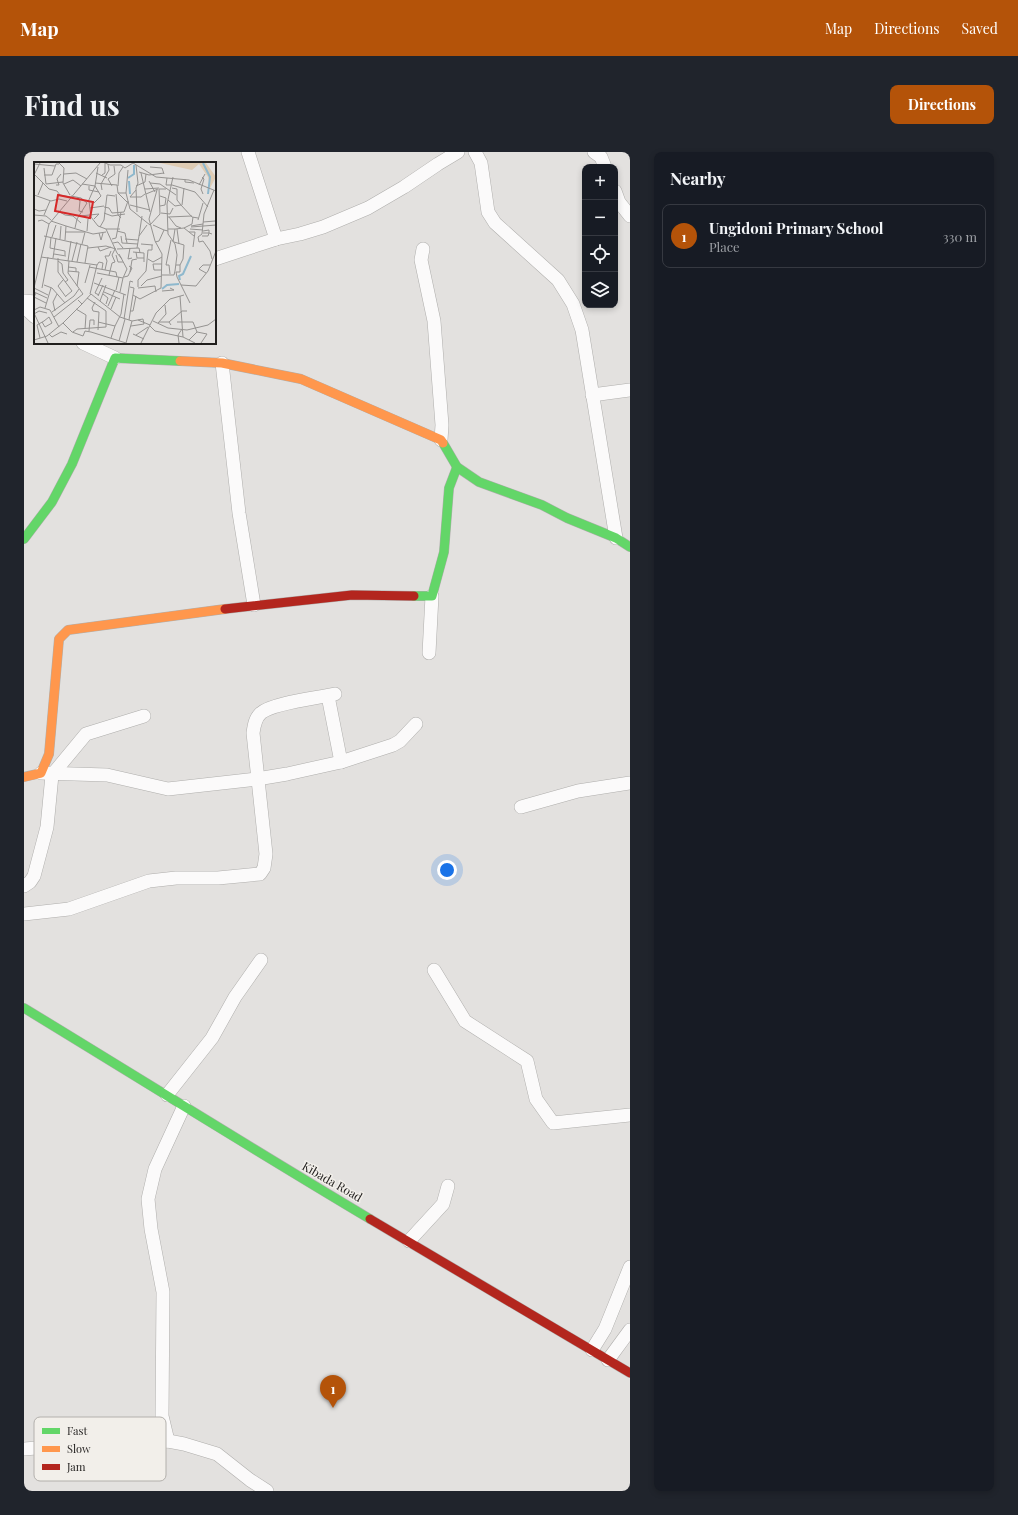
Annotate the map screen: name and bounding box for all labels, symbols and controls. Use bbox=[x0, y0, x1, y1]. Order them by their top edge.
text: Map bbox=[20, 15, 59, 41]
text: Map bbox=[825, 19, 852, 38]
text: Directions bbox=[874, 19, 940, 38]
text: Saved bbox=[962, 19, 998, 38]
button: Directions bbox=[890, 85, 994, 124]
text: Find us bbox=[24, 86, 120, 123]
inset map bbox=[34, 162, 216, 344]
map controls bbox=[582, 164, 618, 308]
button: + bbox=[582, 164, 618, 200]
text: Nearby bbox=[670, 167, 725, 189]
button: − bbox=[582, 200, 618, 236]
text: Ungidoni Primary School bbox=[709, 218, 883, 238]
text: 1 bbox=[682, 228, 686, 245]
text: 330 m bbox=[943, 228, 977, 245]
button: locate bbox=[582, 236, 618, 272]
text: Place bbox=[709, 238, 740, 255]
button: layers bbox=[582, 272, 618, 308]
your location bbox=[437, 860, 457, 880]
street label: Kibada Road bbox=[299, 1157, 366, 1205]
pin: 1 bbox=[320, 1375, 346, 1408]
legend bbox=[34, 1417, 166, 1481]
text: Fast bbox=[67, 1423, 87, 1438]
text: Slow bbox=[67, 1441, 91, 1456]
text: Jam bbox=[66, 1459, 86, 1474]

